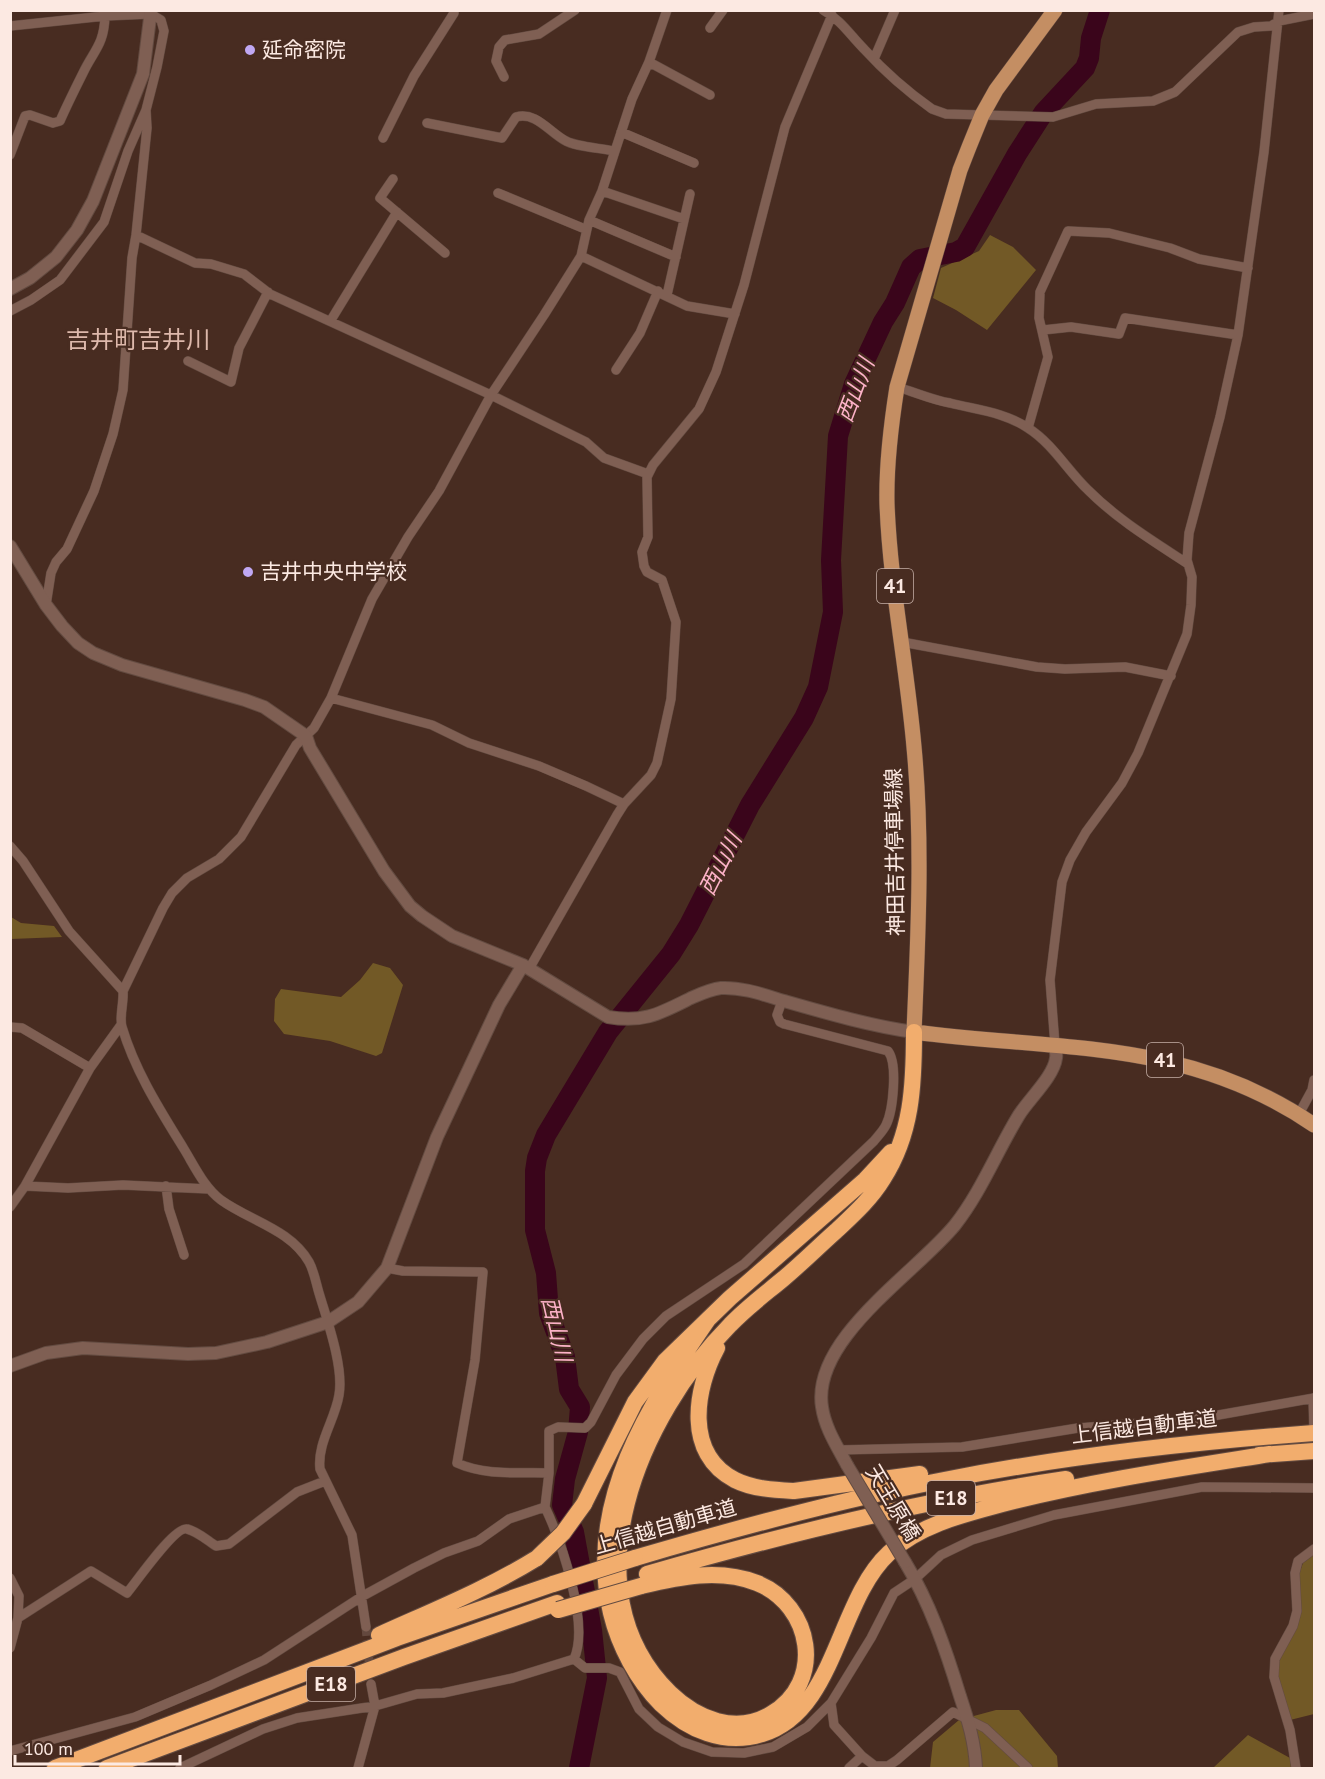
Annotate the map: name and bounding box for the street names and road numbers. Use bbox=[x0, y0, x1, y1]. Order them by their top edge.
road number: 41 bbox=[877, 569, 913, 603]
street label: 神田吉井停車場線 bbox=[880, 768, 909, 936]
road number: 41 bbox=[1147, 1043, 1183, 1077]
street label: 上信越自動車道 bbox=[1069, 1404, 1219, 1449]
street label: 天王原橋 bbox=[860, 1460, 927, 1546]
road number: E18 bbox=[927, 1481, 975, 1515]
street label: 上信越自動車道 bbox=[590, 1493, 739, 1560]
road number: E18 bbox=[307, 1667, 355, 1701]

